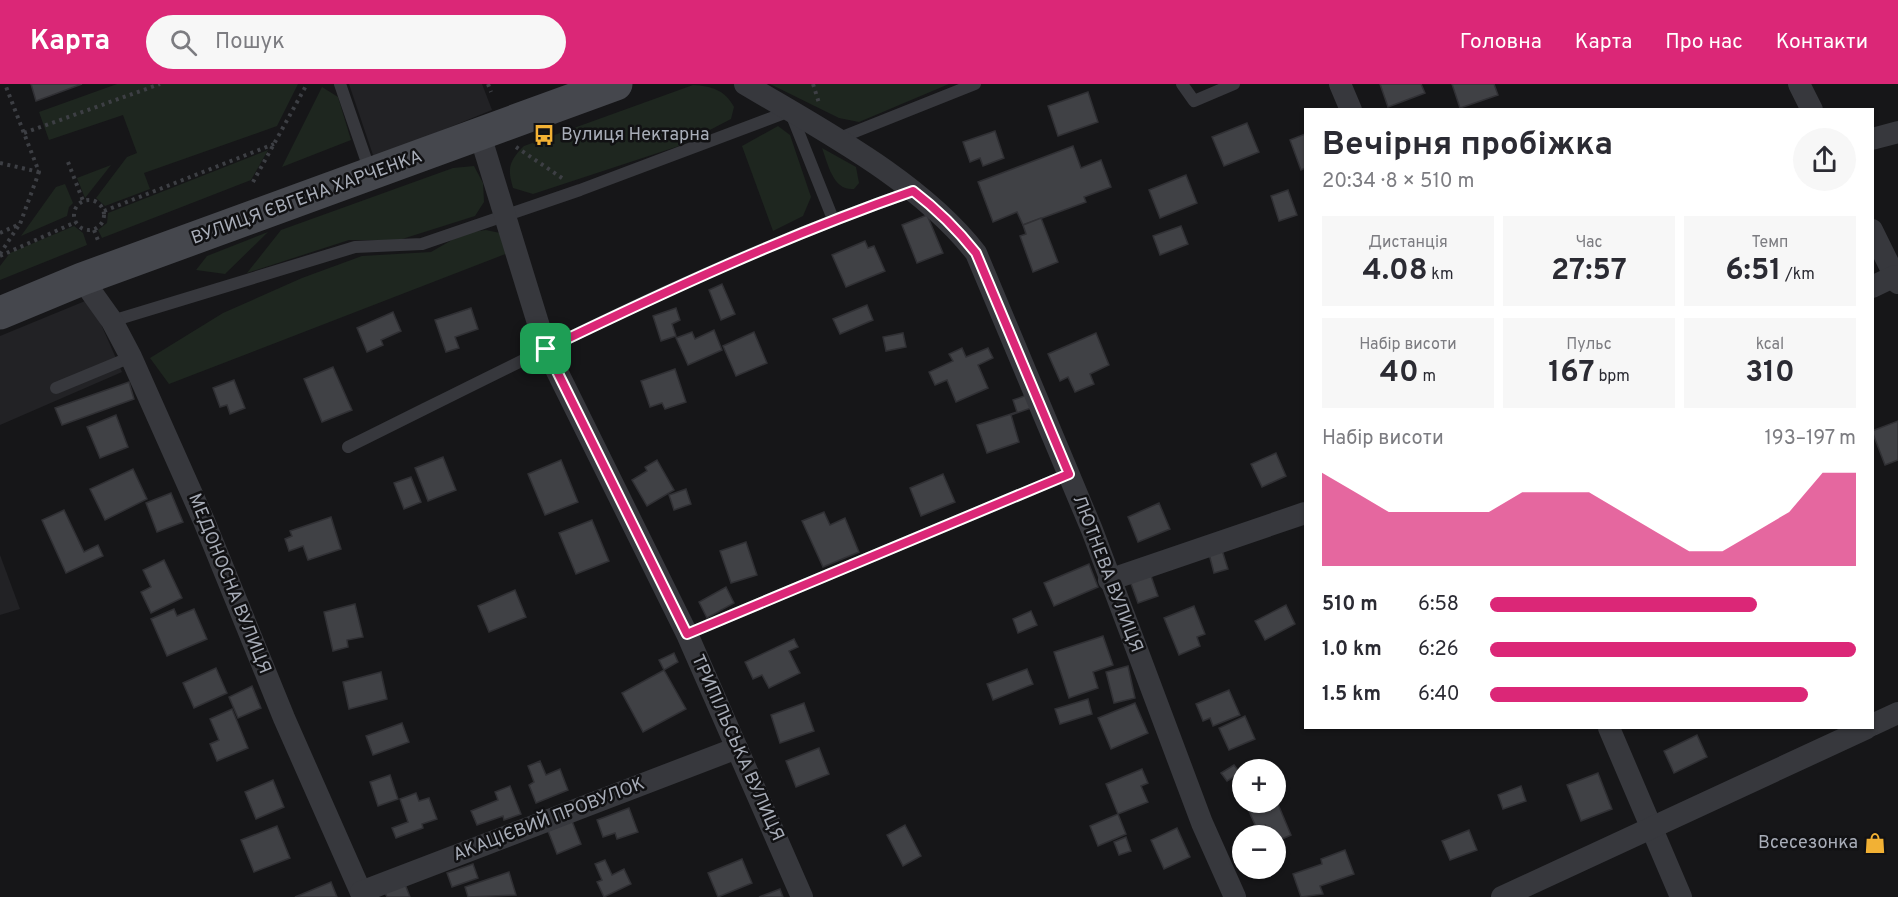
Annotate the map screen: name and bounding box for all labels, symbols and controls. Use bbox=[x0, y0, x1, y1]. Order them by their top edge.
search box bbox=[146, 15, 566, 69]
text: Карта bbox=[30, 24, 110, 60]
icon: search bbox=[167, 26, 200, 59]
text: Пошук bbox=[215, 29, 285, 56]
text: Головна bbox=[1460, 29, 1542, 56]
text: Карта bbox=[1575, 29, 1632, 56]
text: Про нас bbox=[1665, 29, 1743, 56]
text: Контакти bbox=[1776, 29, 1868, 56]
bus stop icon: Вулиця Нектарна bbox=[532, 123, 556, 147]
place label: Вулиця Нектарна bbox=[561, 124, 709, 147]
text: Вечірня пробіжка bbox=[1322, 125, 1613, 167]
button: share bbox=[1793, 128, 1856, 191]
street label: ВУЛИЦЯ ЄВГЕНА ХАРЧЕНКА bbox=[188, 145, 426, 251]
text: 20:34 · 8 × 510 m bbox=[1322, 169, 1474, 195]
text: Дистанція bbox=[1368, 233, 1448, 253]
text: Час bbox=[1576, 233, 1602, 253]
text: Темп bbox=[1752, 233, 1788, 253]
text: 4.08 bbox=[1362, 253, 1428, 290]
text: 27:57 bbox=[1551, 253, 1627, 290]
text: 6:51 bbox=[1725, 253, 1781, 290]
text: km bbox=[1428, 265, 1454, 285]
text: /km bbox=[1781, 265, 1815, 285]
pin bbox=[520, 323, 571, 374]
icon: arrive bbox=[529, 332, 562, 365]
text: Набір висоти bbox=[1359, 335, 1457, 355]
text: Пульс bbox=[1566, 335, 1612, 355]
text: kcal bbox=[1756, 335, 1784, 355]
text: 40 bbox=[1380, 355, 1419, 392]
text: 167 bbox=[1548, 355, 1595, 392]
text: 310 bbox=[1745, 355, 1795, 392]
text: m bbox=[1419, 367, 1436, 387]
text: bpm bbox=[1595, 367, 1630, 387]
text: Набір висоти bbox=[1322, 426, 1444, 452]
text: 193–197 m bbox=[1764, 426, 1856, 452]
street label: МЕДОНОСНА ВУЛИЦЯ bbox=[182, 490, 276, 678]
street label: ЛЮТНЕВА ВУЛИЦЯ bbox=[1066, 492, 1148, 656]
text: 510 m bbox=[1322, 592, 1378, 618]
text: 6:58 bbox=[1418, 592, 1459, 618]
text: 1.0 km bbox=[1322, 637, 1382, 663]
text: 6:26 bbox=[1418, 637, 1459, 663]
street label: ТРИПІЛЬСЬКА ВУЛИЦЯ bbox=[685, 651, 789, 845]
text: 1.5 km bbox=[1322, 682, 1381, 708]
text: 6:40 bbox=[1418, 682, 1460, 708]
map controls bbox=[1232, 759, 1286, 879]
button: + bbox=[1232, 759, 1286, 813]
street label: АКАЦІЄВИЙ ПРОВУЛОК bbox=[449, 771, 648, 867]
button: − bbox=[1232, 825, 1286, 879]
shop icon: Всесезонка bbox=[1863, 831, 1887, 855]
place label: Всесезонка bbox=[1758, 832, 1858, 855]

